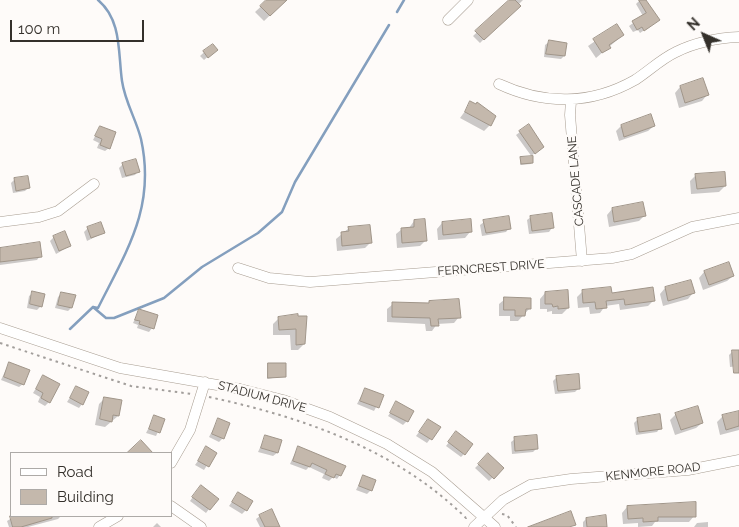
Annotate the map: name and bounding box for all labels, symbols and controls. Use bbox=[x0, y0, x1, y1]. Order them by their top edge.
scale bar bbox=[12, 10, 146, 42]
north arrow bbox=[679, 10, 729, 60]
text: N bbox=[684, 15, 703, 34]
text: 100 m bbox=[18, 20, 60, 38]
street label: CASCADE LANE bbox=[565, 135, 587, 227]
street label: FERNCREST DRIVE bbox=[437, 257, 545, 279]
street label: STADIUM DRIVE bbox=[216, 378, 308, 416]
legend bbox=[10, 452, 172, 517]
street label: KENMORE ROAD bbox=[605, 460, 701, 484]
text: Road bbox=[57, 463, 93, 481]
text: Building bbox=[57, 488, 114, 506]

